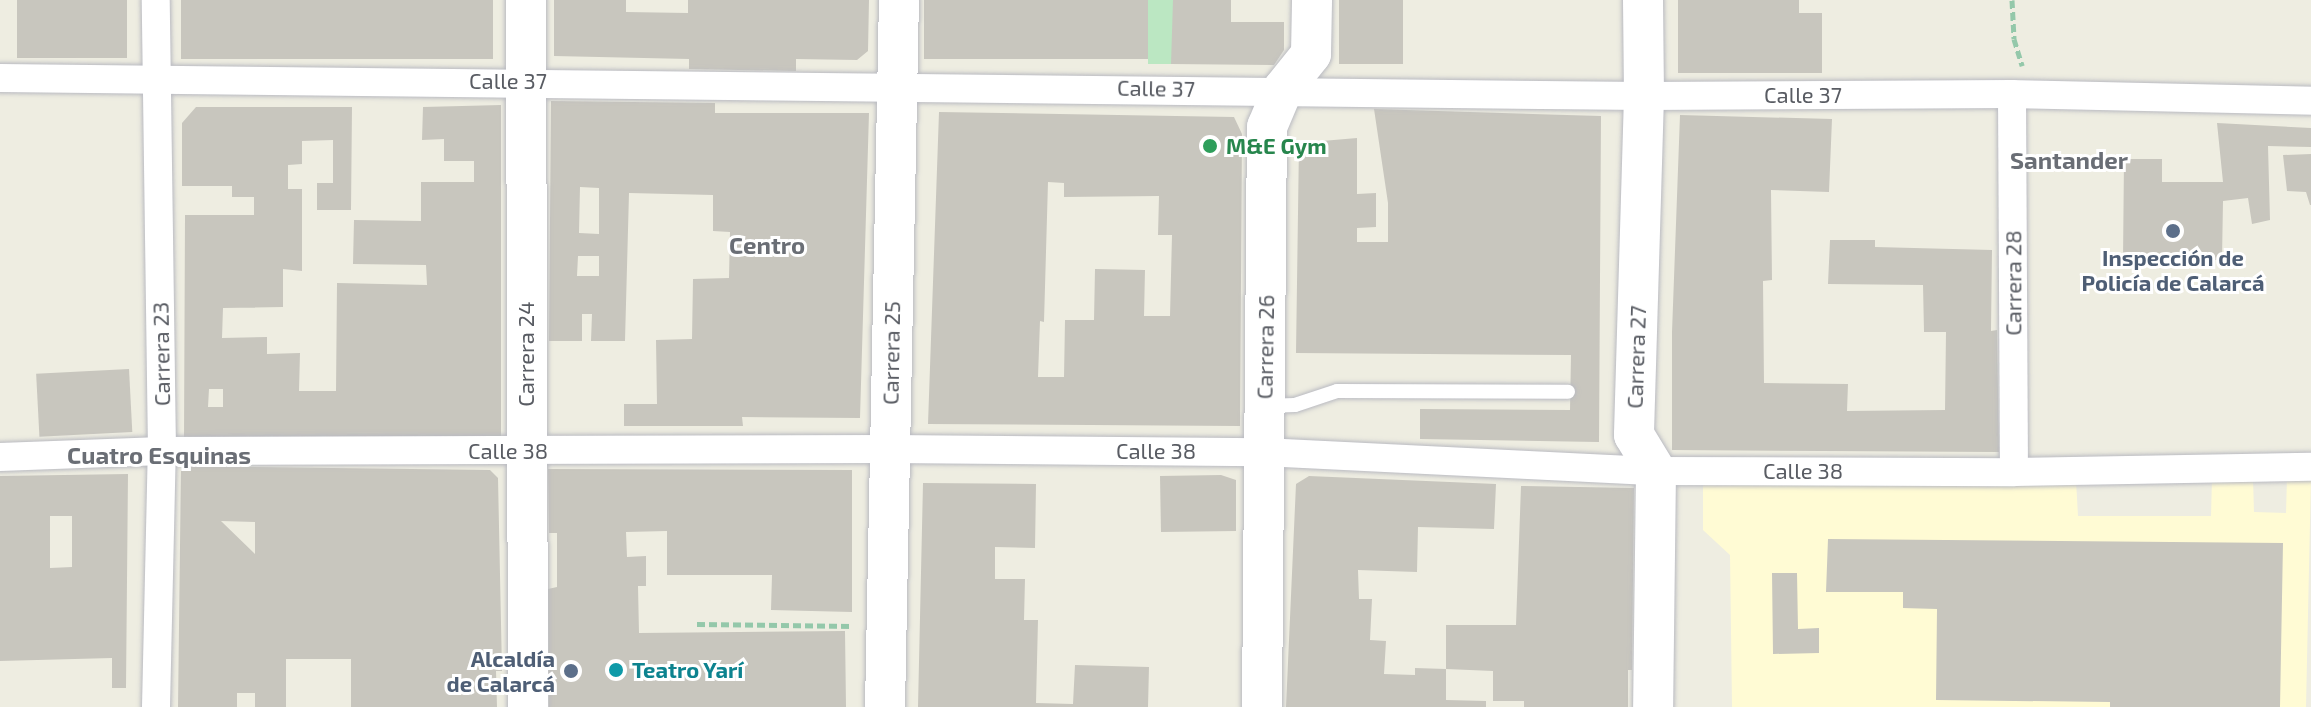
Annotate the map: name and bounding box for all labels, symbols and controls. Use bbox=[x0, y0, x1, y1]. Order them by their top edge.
street label: Calle 37 bbox=[469, 68, 547, 94]
street label: Calle 37 bbox=[1117, 74, 1195, 102]
street label: Calle 37 bbox=[1764, 82, 1842, 108]
place label: M&E Gym bbox=[1226, 133, 1327, 159]
marker: M&E Gym bbox=[1201, 137, 1219, 155]
district label: Santander bbox=[2010, 146, 2128, 174]
marker: Inspección de Policía de Calarcá bbox=[2164, 222, 2182, 240]
street label: Carrera 28 bbox=[2000, 230, 2026, 336]
district label: Centro bbox=[729, 231, 805, 259]
place label: Inspección de Policía de Calarcá bbox=[2082, 244, 2264, 296]
street label: Carrera 26 bbox=[1251, 295, 1279, 399]
street label: Carrera 24 bbox=[513, 301, 539, 407]
street label: Carrera 25 bbox=[877, 301, 905, 405]
street label: Carrera 23 bbox=[147, 302, 175, 406]
street label: Carrera 27 bbox=[1621, 305, 1651, 409]
street label: Calle 38 bbox=[468, 438, 548, 464]
street label: Calle 38 bbox=[1116, 438, 1196, 464]
district label: Cuatro Esquinas bbox=[67, 441, 251, 469]
street label: Calle 38 bbox=[1763, 458, 1843, 484]
place label: Alcaldía de Calarcá bbox=[447, 645, 555, 696]
place label: Teatro Yarí bbox=[632, 657, 744, 683]
marker: Teatro Yarí bbox=[607, 661, 625, 679]
marker: Alcaldía de Calarcá bbox=[562, 662, 580, 680]

